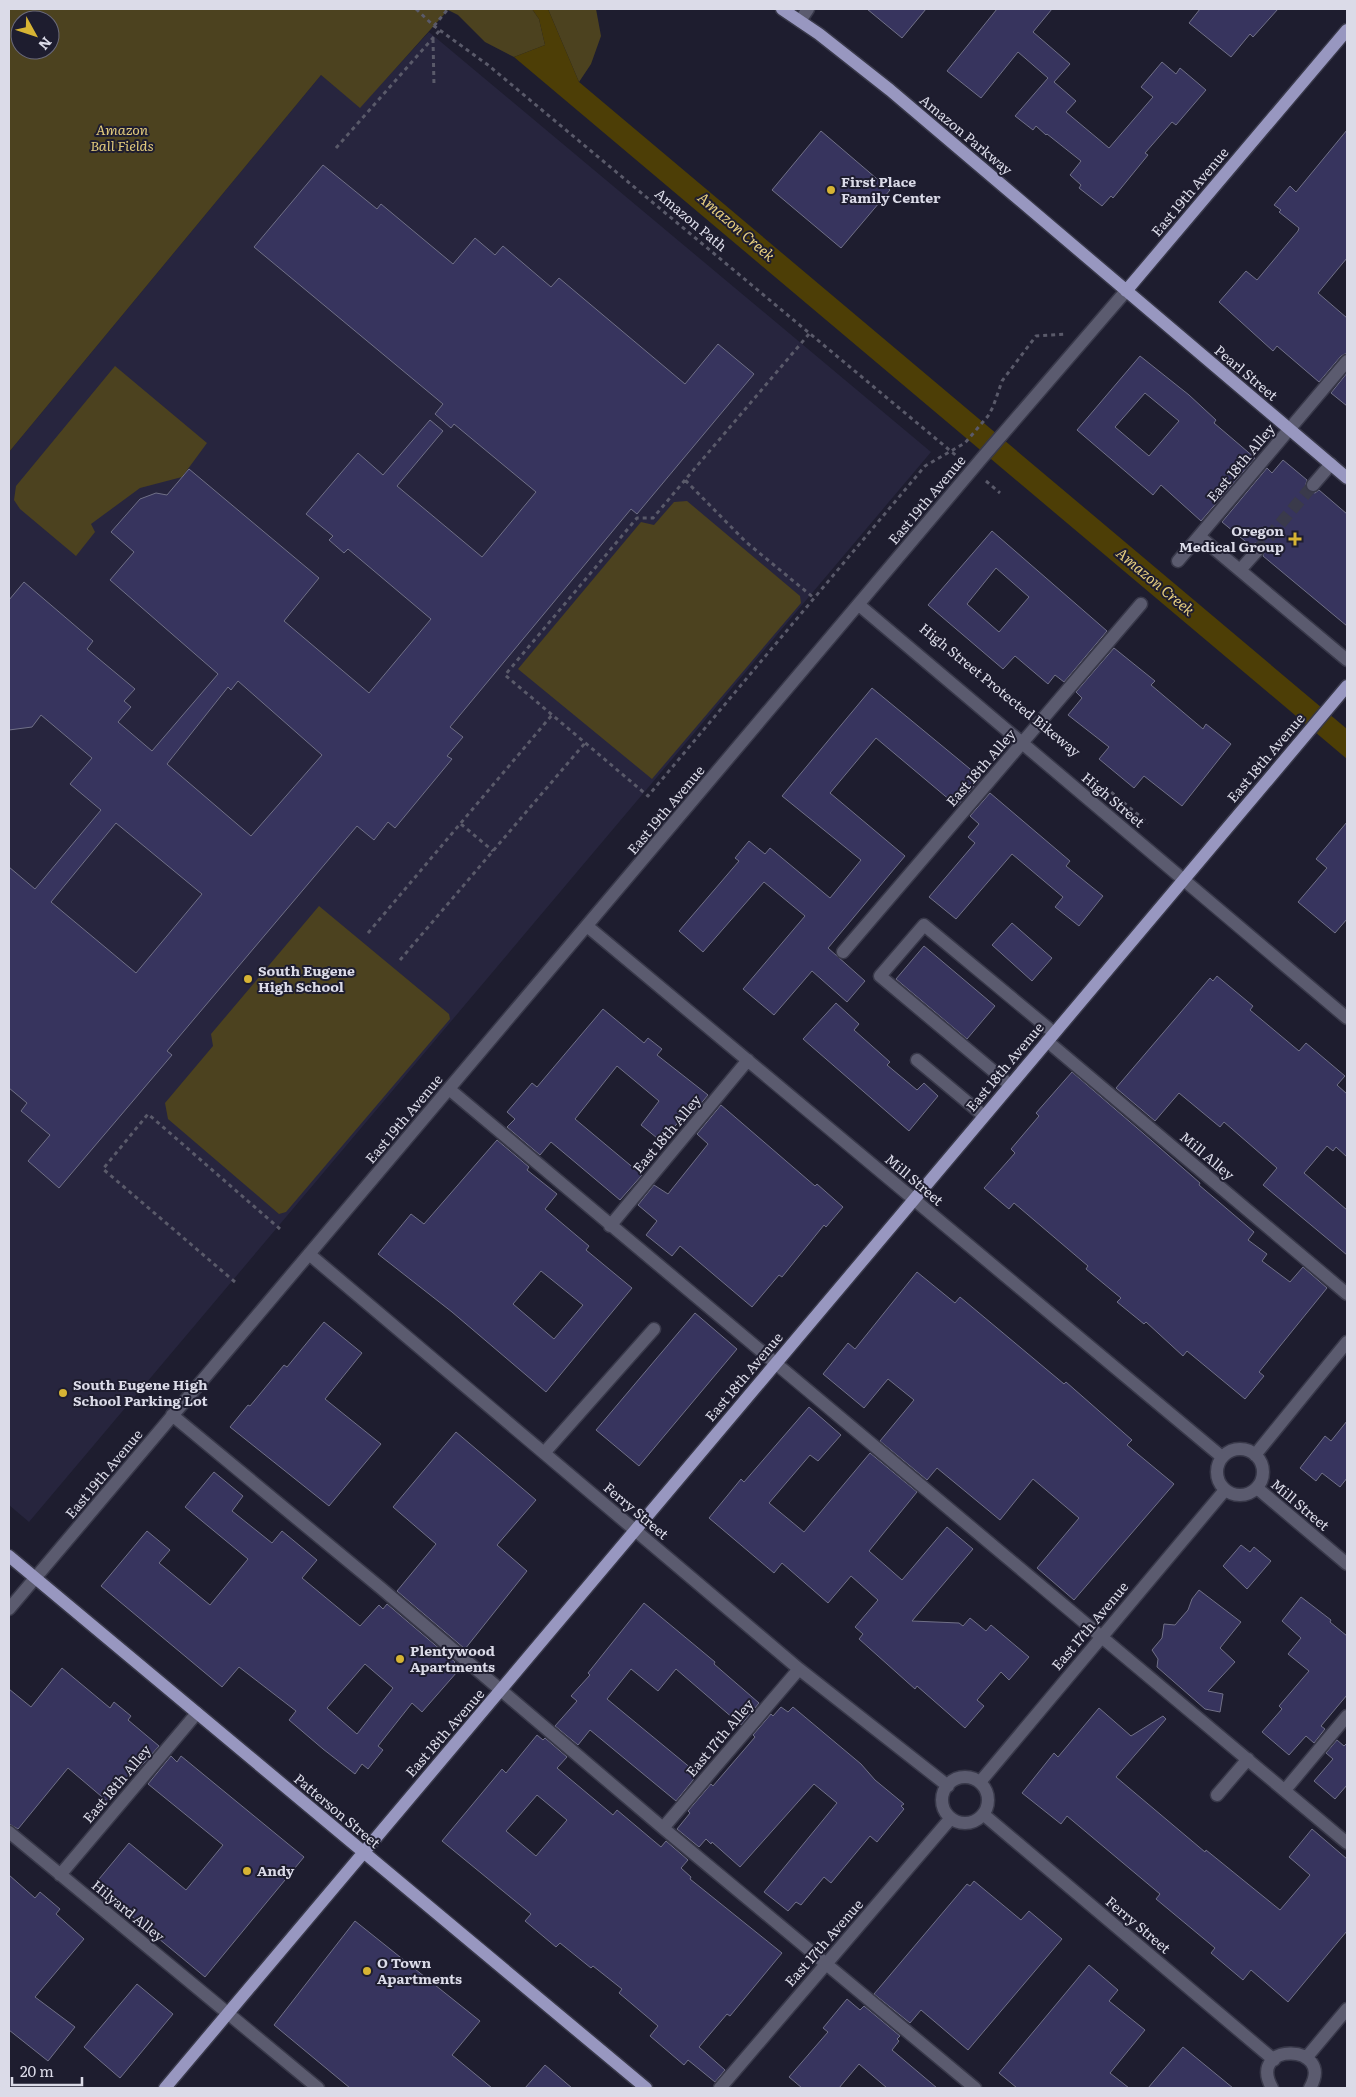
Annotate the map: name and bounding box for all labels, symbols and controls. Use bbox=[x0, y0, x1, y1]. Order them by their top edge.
north arrow bbox=[10, 10, 60, 60]
text: N bbox=[34, 33, 57, 55]
street label: Amazon Parkway bbox=[916, 90, 1018, 180]
park label: Amazon Ball Fields bbox=[90, 119, 154, 155]
street label: East 19th Avenue bbox=[1146, 142, 1233, 240]
place label: First Place Family Center bbox=[841, 171, 941, 207]
street label: Amazon Path bbox=[651, 183, 732, 255]
marker: First Place Family Center bbox=[825, 184, 837, 196]
water label: Amazon Creek bbox=[693, 185, 782, 267]
street label: Pearl Street bbox=[1211, 340, 1283, 405]
street label: East 18th Alley bbox=[1201, 418, 1280, 506]
street label: East 19th Avenue bbox=[883, 450, 970, 548]
place label: Oregon Medical Group bbox=[1179, 520, 1284, 556]
marker: Oregon Medical Group bbox=[1288, 532, 1302, 546]
water label: Amazon Creek bbox=[1112, 541, 1201, 621]
street label: High Street Protected Bikeway bbox=[916, 618, 1086, 761]
street label: East 18th Avenue bbox=[1222, 708, 1309, 806]
street label: East 18th Alley bbox=[941, 724, 1020, 810]
street label: East 19th Avenue bbox=[622, 760, 709, 858]
street label: High Street bbox=[1078, 767, 1150, 832]
place label: South Eugene High School bbox=[258, 960, 355, 996]
marker: South Eugene High School bbox=[242, 973, 254, 985]
street label: East 18th Avenue bbox=[961, 1017, 1048, 1115]
street label: East 19th Avenue bbox=[360, 1069, 447, 1167]
street label: East 18th Alley bbox=[627, 1089, 706, 1177]
street label: Mill Alley bbox=[1176, 1127, 1240, 1185]
street label: Mill Street bbox=[881, 1149, 948, 1210]
street label: East 18th Avenue bbox=[700, 1327, 787, 1425]
place label: South Eugene High School Parking Lot bbox=[73, 1374, 209, 1410]
marker: South Eugene High School Parking Lot bbox=[57, 1387, 69, 1399]
street label: East 19th Avenue bbox=[60, 1424, 147, 1522]
street label: Mill Street bbox=[1267, 1474, 1334, 1535]
street label: Ferry Street bbox=[600, 1477, 674, 1544]
street label: East 17th Avenue bbox=[1046, 1577, 1132, 1674]
place label: Plentywood Apartments bbox=[410, 1640, 495, 1676]
marker: Plentywood Apartments bbox=[394, 1653, 406, 1665]
street label: East 18th Avenue bbox=[400, 1684, 488, 1781]
street label: East 17th Alley bbox=[681, 1694, 758, 1780]
street label: East 18th Alley bbox=[77, 1739, 156, 1827]
street label: Patterson Street bbox=[290, 1768, 385, 1853]
place label: Andy bbox=[257, 1860, 295, 1880]
marker: Andy bbox=[241, 1865, 253, 1877]
street label: Hilyard Alley bbox=[88, 1875, 170, 1946]
street label: Ferry Street bbox=[1102, 1891, 1176, 1958]
street label: East 17th Avenue bbox=[780, 1894, 867, 1991]
place label: O Town Apartments bbox=[377, 1952, 462, 1988]
marker: O Town Apartments bbox=[361, 1965, 373, 1977]
scale bar bbox=[12, 2054, 82, 2086]
text: 20 m bbox=[20, 2059, 54, 2082]

